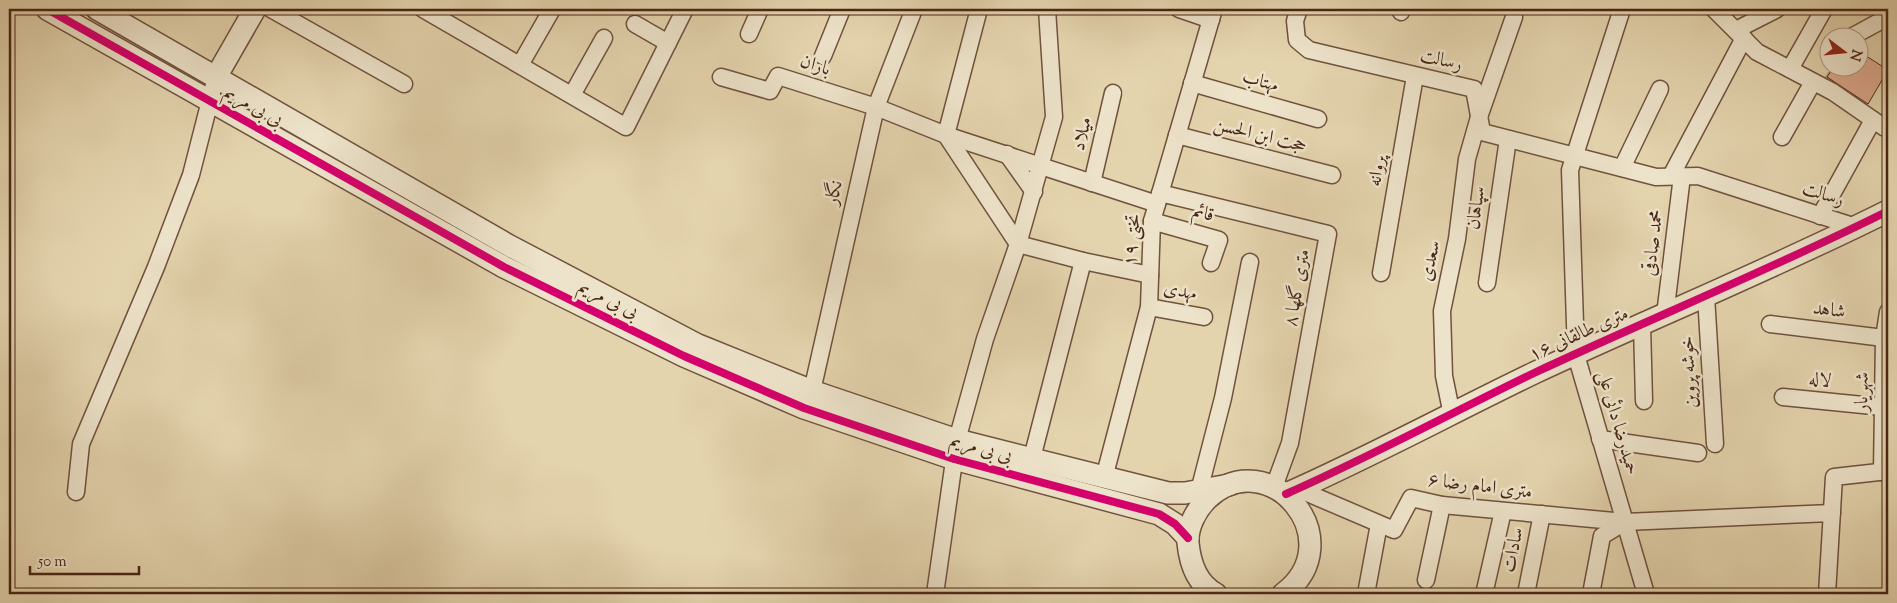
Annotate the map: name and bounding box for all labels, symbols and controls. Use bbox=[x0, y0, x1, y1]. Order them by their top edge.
north arrow bbox=[1820, 28, 1870, 78]
street label: رسالت bbox=[1417, 43, 1465, 79]
text: N bbox=[1843, 47, 1866, 63]
street label: باران bbox=[796, 48, 834, 84]
street label: مهتاب bbox=[1239, 64, 1281, 100]
street label: بی بی مریم bbox=[218, 80, 288, 135]
street label: حجت ابن الحسن bbox=[1211, 111, 1309, 161]
street label: میلاد bbox=[1066, 115, 1100, 153]
street label: پروانه bbox=[1362, 151, 1394, 189]
street label: رسالت bbox=[1798, 176, 1848, 214]
street label: نگار bbox=[818, 178, 851, 210]
street label: سپاهان bbox=[1461, 185, 1493, 231]
street label: قائم bbox=[1189, 198, 1217, 231]
street label: محمد صادقی bbox=[1637, 208, 1671, 278]
street label: تختی ۱۹ bbox=[1117, 213, 1149, 267]
street label: سعدی bbox=[1414, 238, 1448, 284]
street label: ۸ متری گلها bbox=[1278, 247, 1318, 329]
street label: بی بی مریم bbox=[573, 274, 643, 327]
street label: مهدی bbox=[1161, 276, 1199, 308]
street label: شاهد bbox=[1811, 296, 1847, 326]
street label: ۱۶ متری طالقانی bbox=[1525, 301, 1633, 369]
street label: خوشه پروین bbox=[1675, 335, 1705, 409]
street label: لاله bbox=[1807, 366, 1833, 396]
street label: حمیدرضا دائی علی bbox=[1589, 368, 1645, 478]
street label: شهریار bbox=[1849, 372, 1877, 414]
street label: بی بی مریم bbox=[946, 427, 1016, 472]
street label: ۶ متری امام رضا bbox=[1426, 467, 1534, 508]
street label: سادات bbox=[1496, 525, 1532, 575]
scale bar bbox=[30, 543, 139, 575]
text: 50 m bbox=[37, 552, 67, 573]

